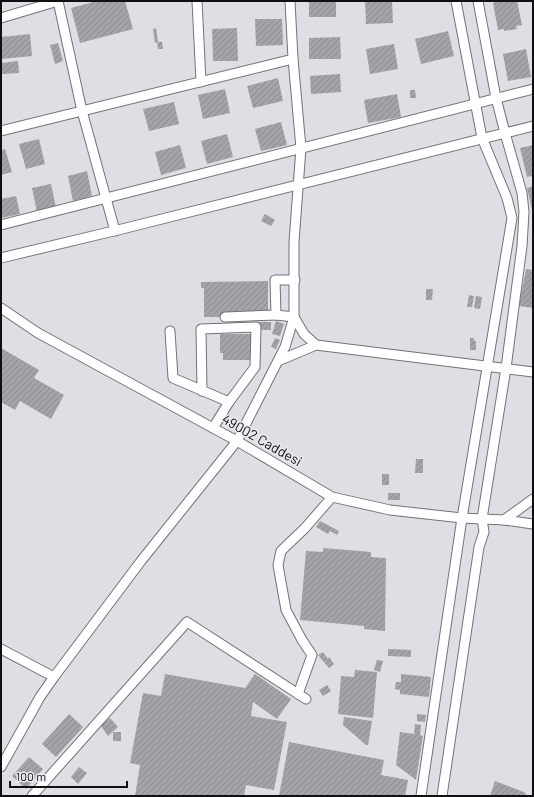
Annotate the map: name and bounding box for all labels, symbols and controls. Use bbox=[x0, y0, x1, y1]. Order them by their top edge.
street label: 49002 Caddesi bbox=[219, 410, 305, 469]
scale bar bbox=[10, 763, 127, 789]
text: 100 m bbox=[16, 769, 46, 783]

